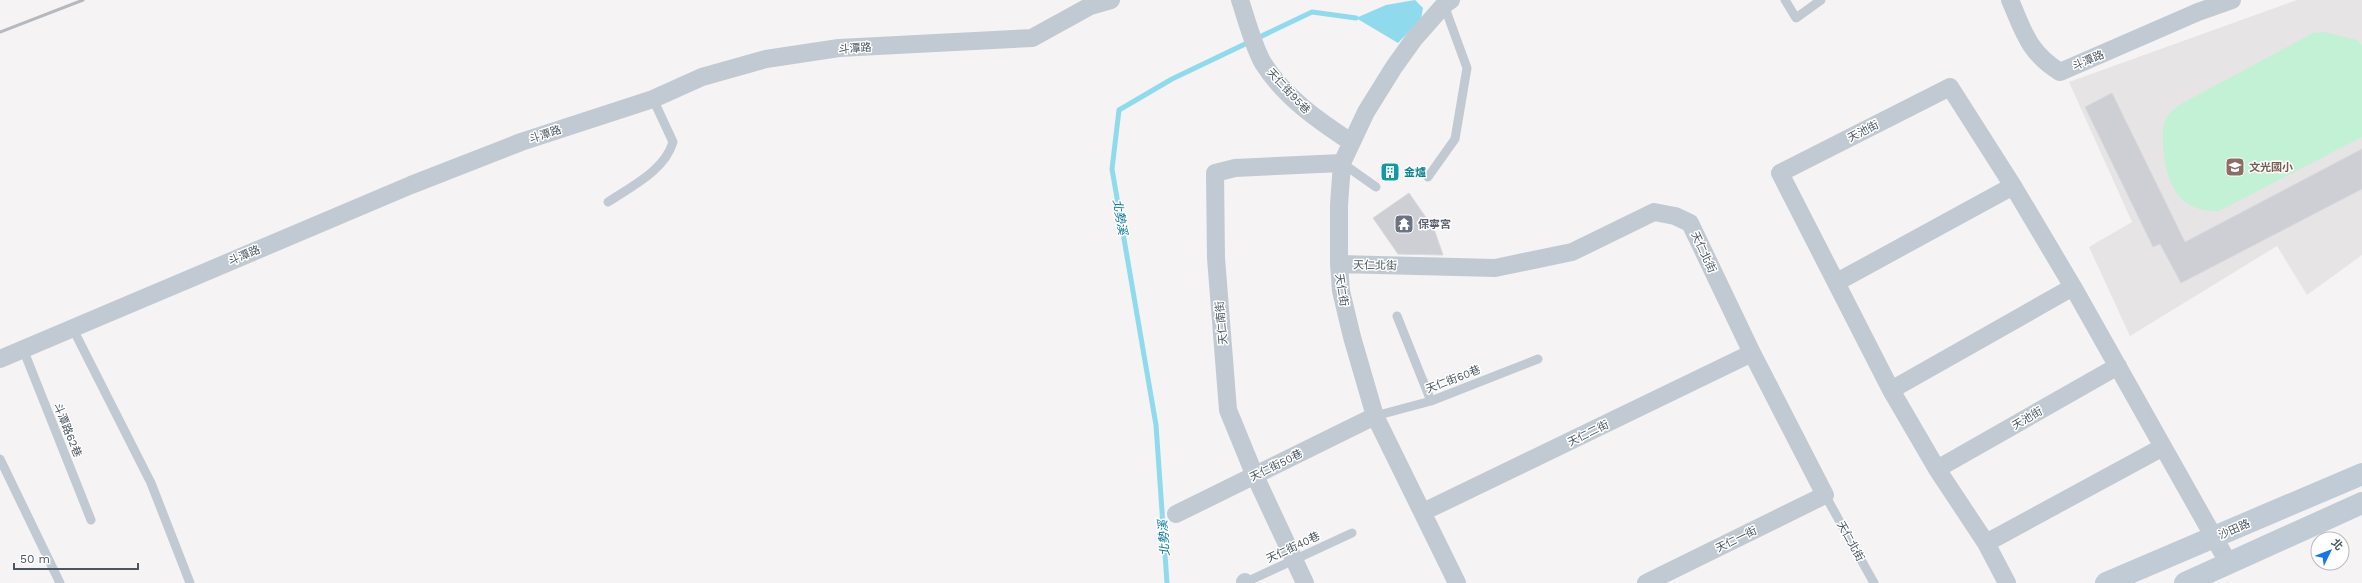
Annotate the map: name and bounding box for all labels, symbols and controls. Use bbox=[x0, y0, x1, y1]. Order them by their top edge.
street label: 斗潭路 bbox=[838, 41, 872, 56]
street label: 斗潭路 bbox=[2070, 48, 2106, 73]
street label: 天仁街95巷 bbox=[1264, 66, 1313, 117]
street label: 天池街 bbox=[1846, 118, 1881, 145]
street label: 斗潭路 bbox=[527, 123, 563, 146]
school or university icon: 文光國小 bbox=[2224, 156, 2246, 178]
building icon: 金爐 bbox=[1379, 161, 1401, 183]
place label: 文光國小 bbox=[2249, 161, 2293, 174]
place label: 金爐 bbox=[1404, 166, 1426, 179]
water label: 北勢溪 bbox=[1110, 198, 1130, 238]
temple icon: 保寧宮 bbox=[1393, 213, 1415, 235]
place label: 保寧宮 bbox=[1418, 218, 1451, 231]
street label: 天仁北街 bbox=[1688, 230, 1719, 275]
street label: 斗潭路 bbox=[226, 243, 262, 268]
street label: 天仁北街 bbox=[1353, 259, 1397, 272]
street label: 天仁街 bbox=[1333, 273, 1351, 307]
street label: 天仁南街 bbox=[1213, 300, 1230, 345]
street label: 天仁街60巷 bbox=[1424, 363, 1482, 396]
street label: 斗潭路62巷 bbox=[51, 401, 84, 459]
street label: 天池街 bbox=[2010, 405, 2045, 432]
street label: 天仁二街 bbox=[1566, 418, 1611, 449]
street label: 天仁街50巷 bbox=[1248, 447, 1305, 484]
street label: 沙田路 bbox=[2216, 517, 2252, 542]
water label: 北勢溪 bbox=[1156, 518, 1172, 556]
street label: 天仁北街 bbox=[1834, 519, 1867, 564]
street label: 天仁一街 bbox=[1714, 524, 1759, 555]
street label: 天仁街40巷 bbox=[1264, 529, 1322, 566]
north arrow bbox=[2310, 531, 2350, 571]
text: 北 bbox=[2328, 536, 2345, 553]
scale bar bbox=[14, 545, 138, 571]
text: 50 m bbox=[20, 552, 50, 566]

